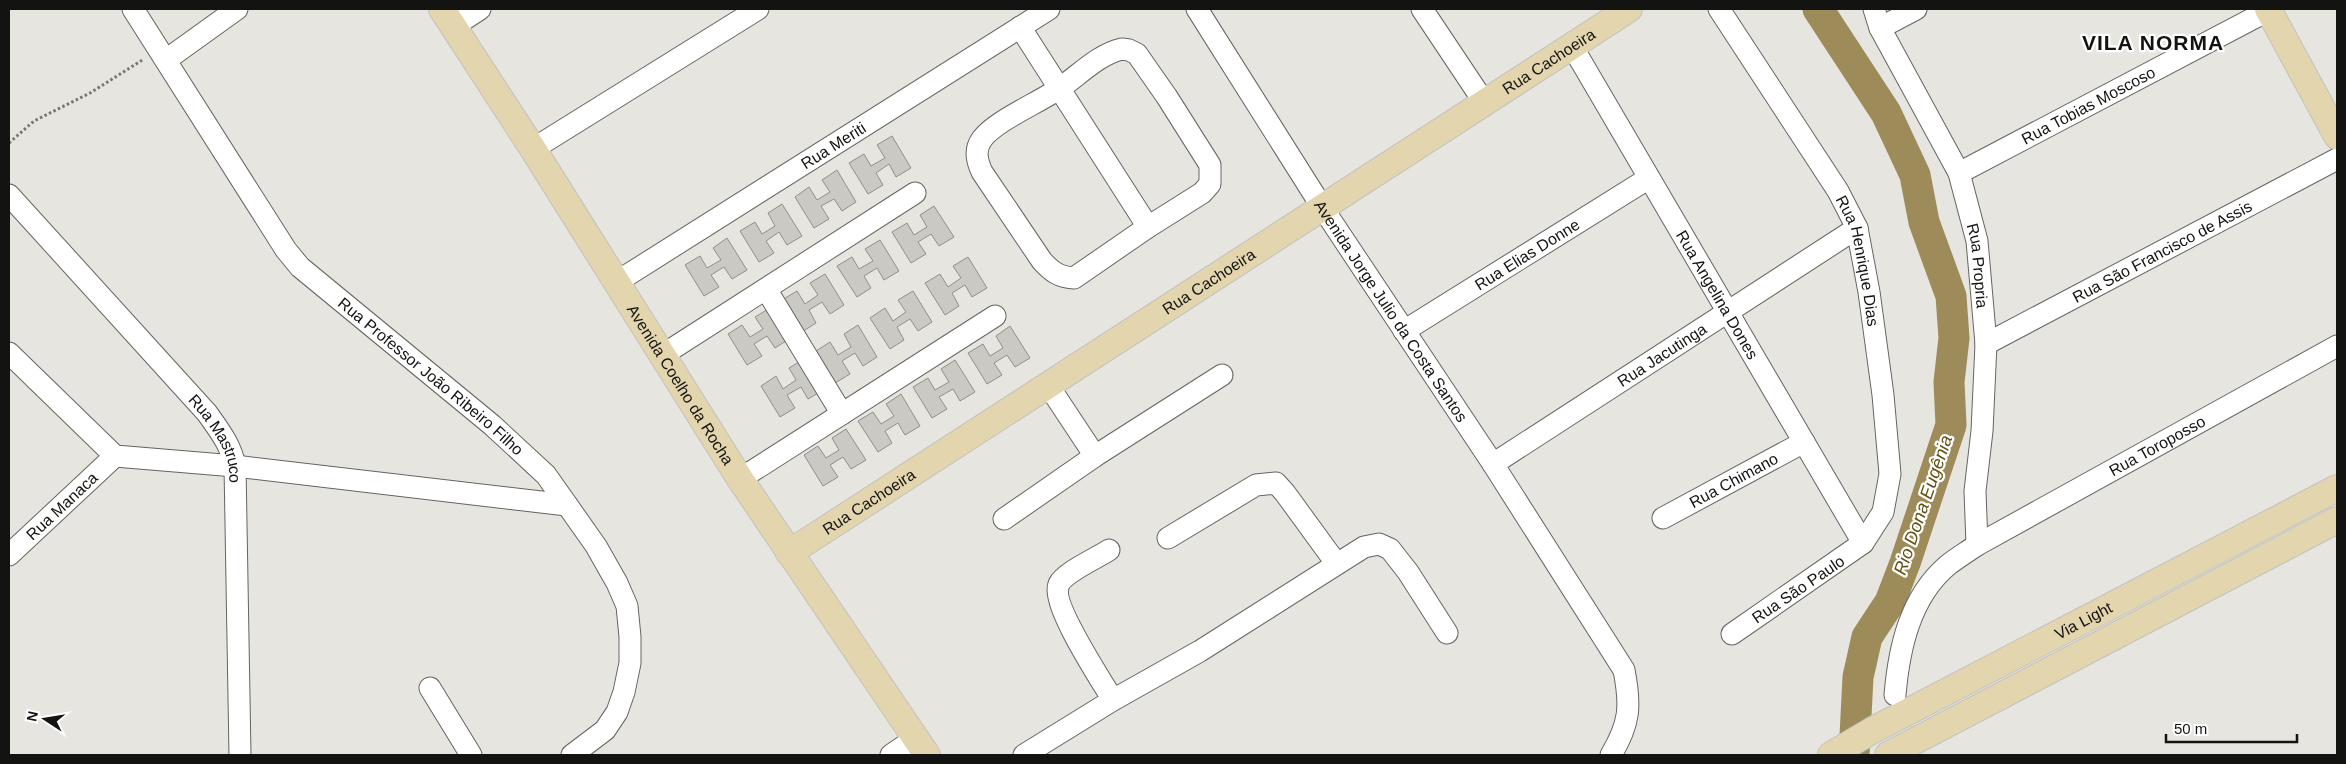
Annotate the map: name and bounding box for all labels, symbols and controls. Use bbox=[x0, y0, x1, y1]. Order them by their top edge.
street label: Rua Cachoeira bbox=[1499, 25, 1598, 98]
district label: VILA NORMA bbox=[2082, 31, 2224, 54]
street label: Rua Tobias Moscoso bbox=[2019, 63, 2158, 148]
street label: Rua Meriti bbox=[798, 119, 869, 172]
street label: Rua Henrique Dias bbox=[1833, 193, 1882, 327]
street label: Avenida Jorge Julio da Costa Santos bbox=[1311, 197, 1470, 425]
street label: Rua São Francisco de Assis bbox=[2070, 197, 2255, 306]
street label: Rua Elias Donne bbox=[1472, 216, 1583, 294]
street label: Rua Propria bbox=[1964, 221, 1991, 309]
street label: Rua Angelina Dones bbox=[1673, 227, 1761, 362]
street label: Rua Cachoeira bbox=[1160, 245, 1258, 318]
street label: Rua Professor João Ribeiro Filho bbox=[335, 294, 527, 459]
street label: Avenida Coelho da Rocha bbox=[624, 302, 737, 468]
street label: Rua Jacutinga bbox=[1614, 320, 1710, 390]
street label: Rua Mastruco bbox=[185, 391, 243, 483]
street label: Rua Toroposso bbox=[2106, 412, 2208, 479]
water label: Rio Dona Eugênia bbox=[1890, 433, 1956, 577]
street label: Rua Chimano bbox=[1687, 450, 1781, 511]
street label: Rua Cachoeira bbox=[820, 466, 919, 538]
street label: Rua Manaca bbox=[23, 469, 101, 543]
street label: Rua São Paulo bbox=[1749, 552, 1848, 627]
street label: Via Light bbox=[2052, 599, 2115, 643]
north arrow bbox=[20, 694, 70, 744]
text: N bbox=[23, 710, 41, 723]
scale bar bbox=[2166, 712, 2297, 744]
text: 50 m bbox=[2174, 720, 2207, 737]

